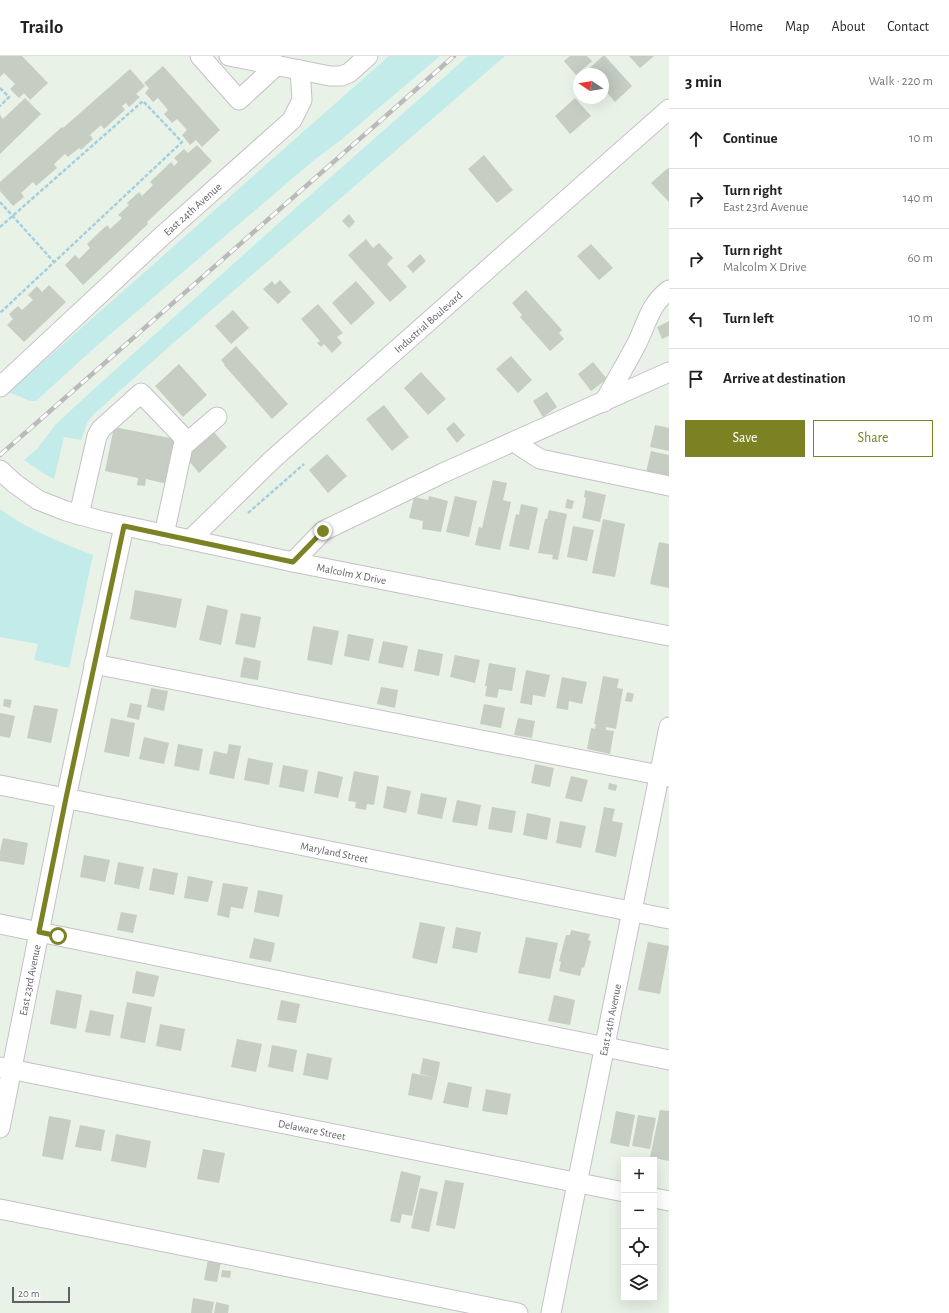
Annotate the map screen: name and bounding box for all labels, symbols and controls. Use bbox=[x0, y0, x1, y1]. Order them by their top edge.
text: Trailo bbox=[20, 18, 63, 37]
text: Home bbox=[729, 20, 763, 34]
text: Map bbox=[785, 20, 809, 34]
text: About bbox=[831, 20, 865, 34]
text: Contact bbox=[887, 20, 929, 34]
north arrow bbox=[573, 68, 609, 104]
text: 3 min bbox=[685, 73, 722, 90]
text: Walk · 220 m bbox=[868, 75, 933, 88]
icon: ahead bbox=[685, 128, 707, 150]
text: Continue bbox=[723, 131, 778, 146]
text: 10 m bbox=[909, 132, 933, 145]
street label: East 24th Avenue bbox=[161, 181, 223, 238]
text: Turn right bbox=[723, 183, 782, 198]
icon: right bbox=[685, 188, 707, 210]
text: 140 m bbox=[903, 192, 933, 205]
text: East 23rd Avenue bbox=[723, 201, 808, 214]
text: Turn right bbox=[723, 243, 782, 258]
icon: right bbox=[685, 248, 707, 270]
text: 60 m bbox=[907, 252, 933, 265]
text: Malcolm X Drive bbox=[723, 261, 806, 274]
street label: Industrial Boulevard bbox=[392, 289, 464, 355]
icon: left bbox=[685, 308, 707, 330]
text: Turn left bbox=[723, 311, 774, 326]
text: 10 m bbox=[909, 312, 933, 325]
icon: arrive bbox=[685, 368, 707, 390]
text: Arrive at destination bbox=[723, 371, 846, 386]
button: Save bbox=[685, 420, 805, 457]
button: Share bbox=[813, 420, 933, 457]
route end bbox=[314, 522, 332, 540]
street label: Malcolm X Drive bbox=[316, 561, 387, 586]
street label: Maryland Street bbox=[300, 840, 370, 864]
route start bbox=[49, 927, 67, 945]
street label: East 23rd Avenue bbox=[17, 943, 42, 1016]
street label: East 24th Avenue bbox=[597, 983, 623, 1057]
street label: Delaware Street bbox=[277, 1117, 347, 1142]
map controls bbox=[621, 1157, 657, 1301]
button: + bbox=[621, 1157, 657, 1193]
button: − bbox=[621, 1193, 657, 1229]
button: locate bbox=[621, 1229, 657, 1265]
button: layers bbox=[621, 1265, 657, 1301]
scale bar bbox=[12, 1285, 70, 1304]
text: 20 m bbox=[18, 1288, 39, 1299]

